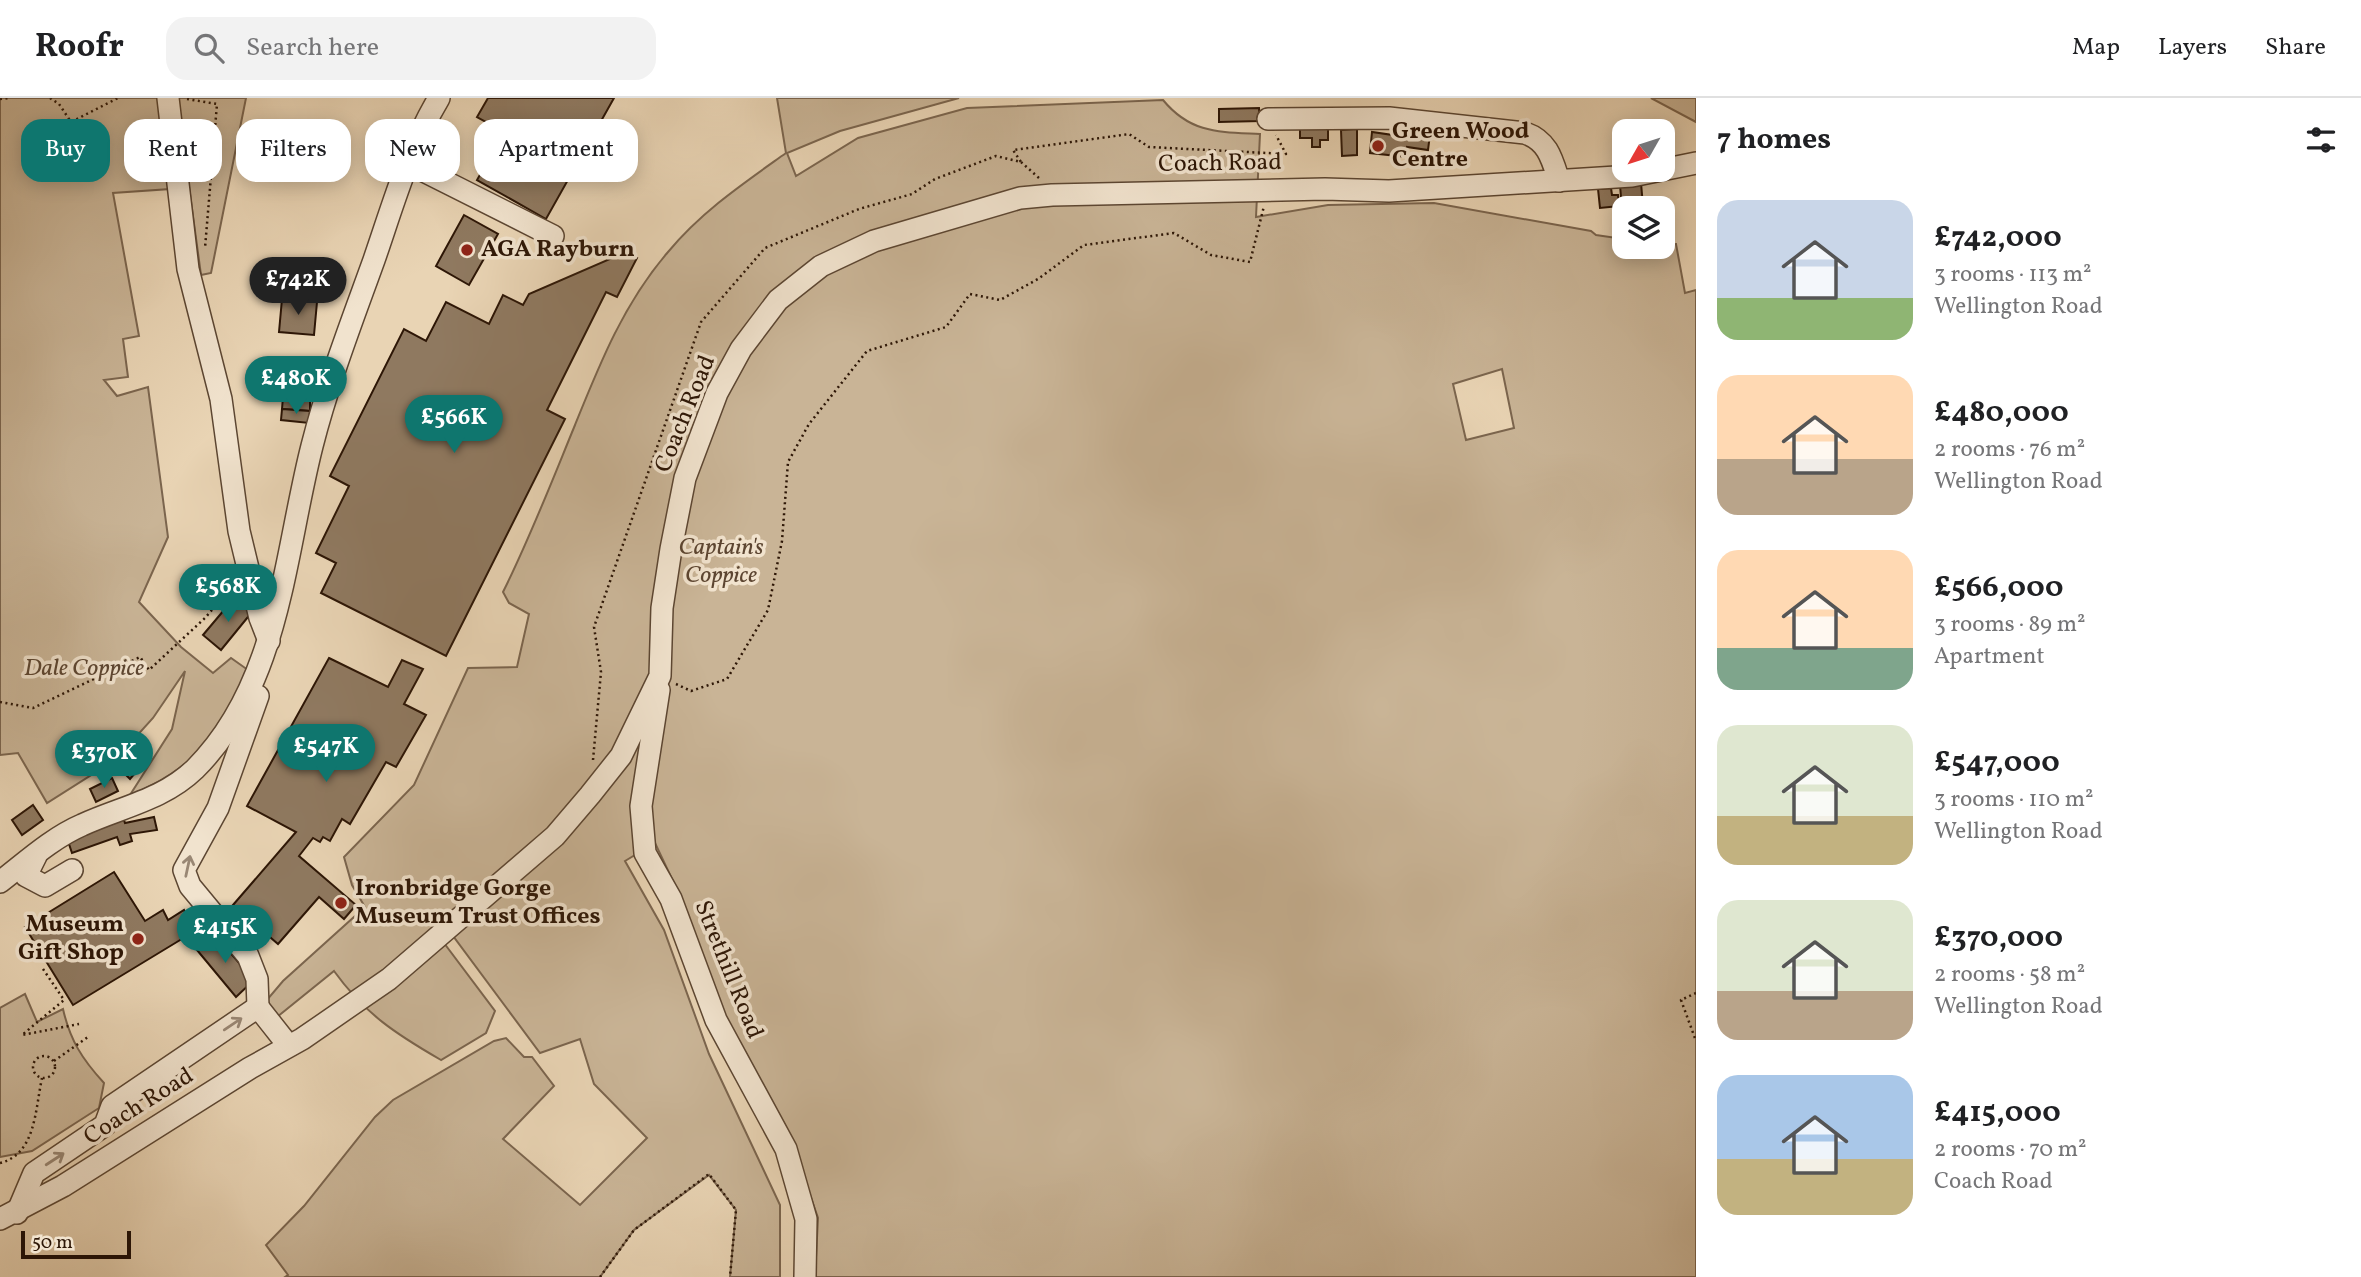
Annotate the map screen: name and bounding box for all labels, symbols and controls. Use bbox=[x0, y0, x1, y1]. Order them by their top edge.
search box bbox=[166, 17, 656, 80]
text: Roofr bbox=[35, 25, 124, 71]
icon: search bbox=[190, 29, 228, 67]
text: Search here bbox=[246, 30, 379, 66]
text: Map bbox=[2072, 31, 2120, 65]
text: Layers bbox=[2158, 31, 2227, 65]
text: Share bbox=[2265, 31, 2326, 65]
place label: Green Wood Centre bbox=[1392, 115, 1530, 177]
chip: Buy bbox=[21, 119, 110, 182]
chip: Rent bbox=[124, 119, 222, 182]
chip: Filters bbox=[236, 119, 351, 182]
chip: New bbox=[365, 119, 460, 182]
chip: Apartment bbox=[474, 119, 638, 182]
north arrow bbox=[1612, 119, 1675, 182]
map controls bbox=[1612, 119, 1675, 259]
text: 7 homes bbox=[1717, 119, 1831, 161]
icon: filters bbox=[2302, 121, 2340, 159]
marker: Green Wood Centre bbox=[1370, 138, 1386, 154]
street label: Coach Road bbox=[1158, 146, 1282, 182]
button: layers bbox=[1612, 196, 1675, 259]
text: £742,000 bbox=[1934, 217, 2062, 259]
icon: home bbox=[1773, 228, 1857, 312]
place label: AGA Rayburn bbox=[481, 233, 635, 267]
marker: AGA Rayburn bbox=[459, 242, 475, 258]
pin: £742K bbox=[249, 258, 347, 317]
text: 3 rooms · 113 m² bbox=[1934, 259, 2092, 291]
text: £742K bbox=[265, 264, 331, 296]
text: Wellington Road bbox=[1934, 291, 2103, 323]
street label: Coach Road bbox=[647, 350, 725, 478]
pin: £480K bbox=[247, 356, 345, 416]
text: £480K bbox=[261, 363, 331, 395]
text: £480,000 bbox=[1934, 392, 2069, 434]
pin: £566K bbox=[405, 396, 503, 455]
text: £566K bbox=[421, 402, 487, 434]
icon: home bbox=[1773, 403, 1857, 487]
text: 2 rooms · 76 m² bbox=[1934, 434, 2085, 466]
text: Wellington Road bbox=[1934, 466, 2103, 498]
park label: Captain's Coppice bbox=[678, 531, 764, 593]
pin: £568K bbox=[179, 564, 277, 624]
text: £566,000 bbox=[1934, 567, 2063, 609]
text: £568K bbox=[195, 571, 261, 603]
icon: home bbox=[1773, 578, 1857, 662]
text: 3 rooms · 89 m² bbox=[1934, 609, 2086, 641]
text: Apartment bbox=[1934, 641, 2045, 673]
park label: Dale Coppice bbox=[24, 652, 144, 686]
pin: £547K bbox=[277, 724, 375, 784]
pin: £370K bbox=[55, 730, 153, 790]
text: £547K bbox=[293, 731, 359, 763]
text: £370K bbox=[71, 737, 137, 769]
text: £547,000 bbox=[1934, 742, 2060, 784]
icon: home bbox=[1773, 753, 1857, 837]
text: 3 rooms · 110 m² bbox=[1934, 784, 2094, 816]
text: Wellington Road bbox=[1934, 816, 2103, 848]
one-way arrow bbox=[182, 855, 195, 877]
place label: Ironbridge Gorge Museum Trust Offices bbox=[355, 872, 601, 934]
marker: Ironbridge Gorge Museum Trust Offices bbox=[333, 895, 349, 911]
street label: Strethill Road bbox=[685, 896, 771, 1044]
pin: £415K bbox=[176, 906, 274, 965]
place label: Museum Gift Shop bbox=[18, 908, 124, 970]
text: £415K bbox=[193, 912, 257, 944]
text: £370,000 bbox=[1934, 917, 2063, 959]
icon: home bbox=[1773, 928, 1857, 1012]
marker: Museum Gift Shop bbox=[130, 931, 146, 947]
text: 2 rooms · 58 m² bbox=[1934, 959, 2085, 991]
text: Wellington Road bbox=[1934, 991, 2103, 1023]
one-way arrow bbox=[223, 1017, 243, 1031]
street label: Coach Road bbox=[77, 1060, 201, 1154]
text: £415,000 bbox=[1934, 1092, 2061, 1134]
icon: home bbox=[1773, 1103, 1857, 1187]
text: 2 rooms · 70 m² bbox=[1934, 1134, 2087, 1166]
one-way arrow bbox=[45, 1152, 65, 1166]
text: Coach Road bbox=[1934, 1166, 2053, 1198]
scale bar bbox=[21, 1228, 131, 1260]
text: 50 m bbox=[32, 1230, 73, 1256]

